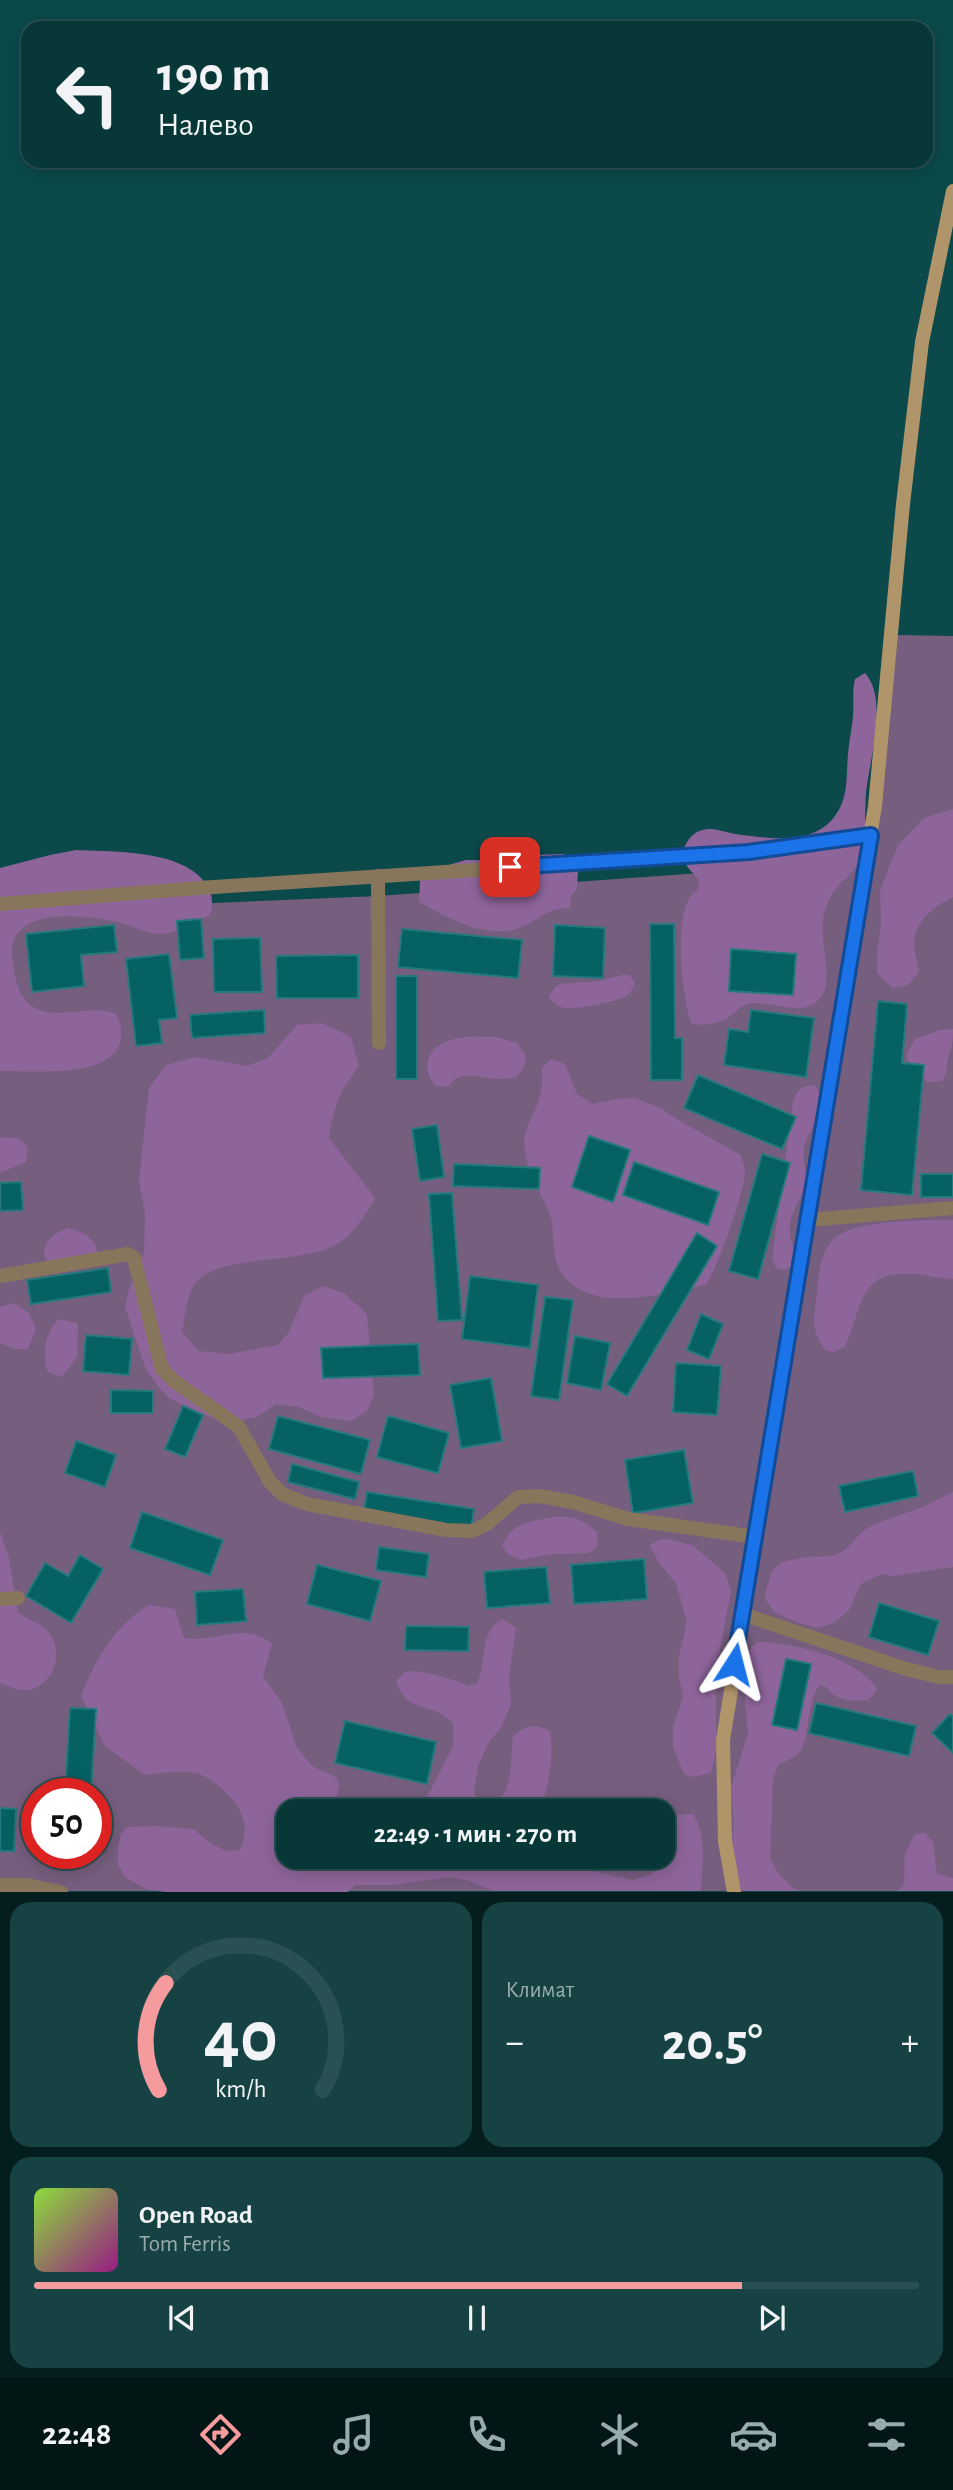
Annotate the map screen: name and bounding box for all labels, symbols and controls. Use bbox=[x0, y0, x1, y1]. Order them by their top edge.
icon: left bbox=[42, 49, 133, 140]
text: 190 m bbox=[157, 51, 271, 100]
text: Налево bbox=[157, 109, 254, 141]
pin bbox=[480, 837, 540, 897]
icon: arrive bbox=[491, 848, 529, 886]
position arrow bbox=[697, 1627, 771, 1701]
speed limit sign: 50 bbox=[21, 1778, 112, 1869]
text: 22:49 · 1 мин · 270 m bbox=[374, 1821, 577, 1847]
text: Климат bbox=[506, 1979, 574, 2002]
text: 40 bbox=[203, 2003, 278, 2076]
text: 20.5° bbox=[662, 2017, 763, 2069]
text: − bbox=[506, 2024, 524, 2062]
text: + bbox=[901, 2024, 919, 2062]
text: km/h bbox=[215, 2077, 267, 2102]
text: Open Road bbox=[139, 2202, 253, 2228]
text: Tom Ferris bbox=[139, 2233, 231, 2256]
icon: previous bbox=[163, 2299, 201, 2337]
icon: pause bbox=[458, 2299, 496, 2337]
icon: next bbox=[753, 2299, 791, 2337]
icon: directions bbox=[196, 2410, 245, 2459]
icon: music bbox=[329, 2410, 378, 2459]
icon: phone bbox=[462, 2410, 511, 2459]
icon: climate bbox=[595, 2410, 644, 2459]
icon: car bbox=[729, 2410, 778, 2459]
icon: filters bbox=[862, 2410, 911, 2459]
text: 22:48 bbox=[42, 2418, 111, 2450]

